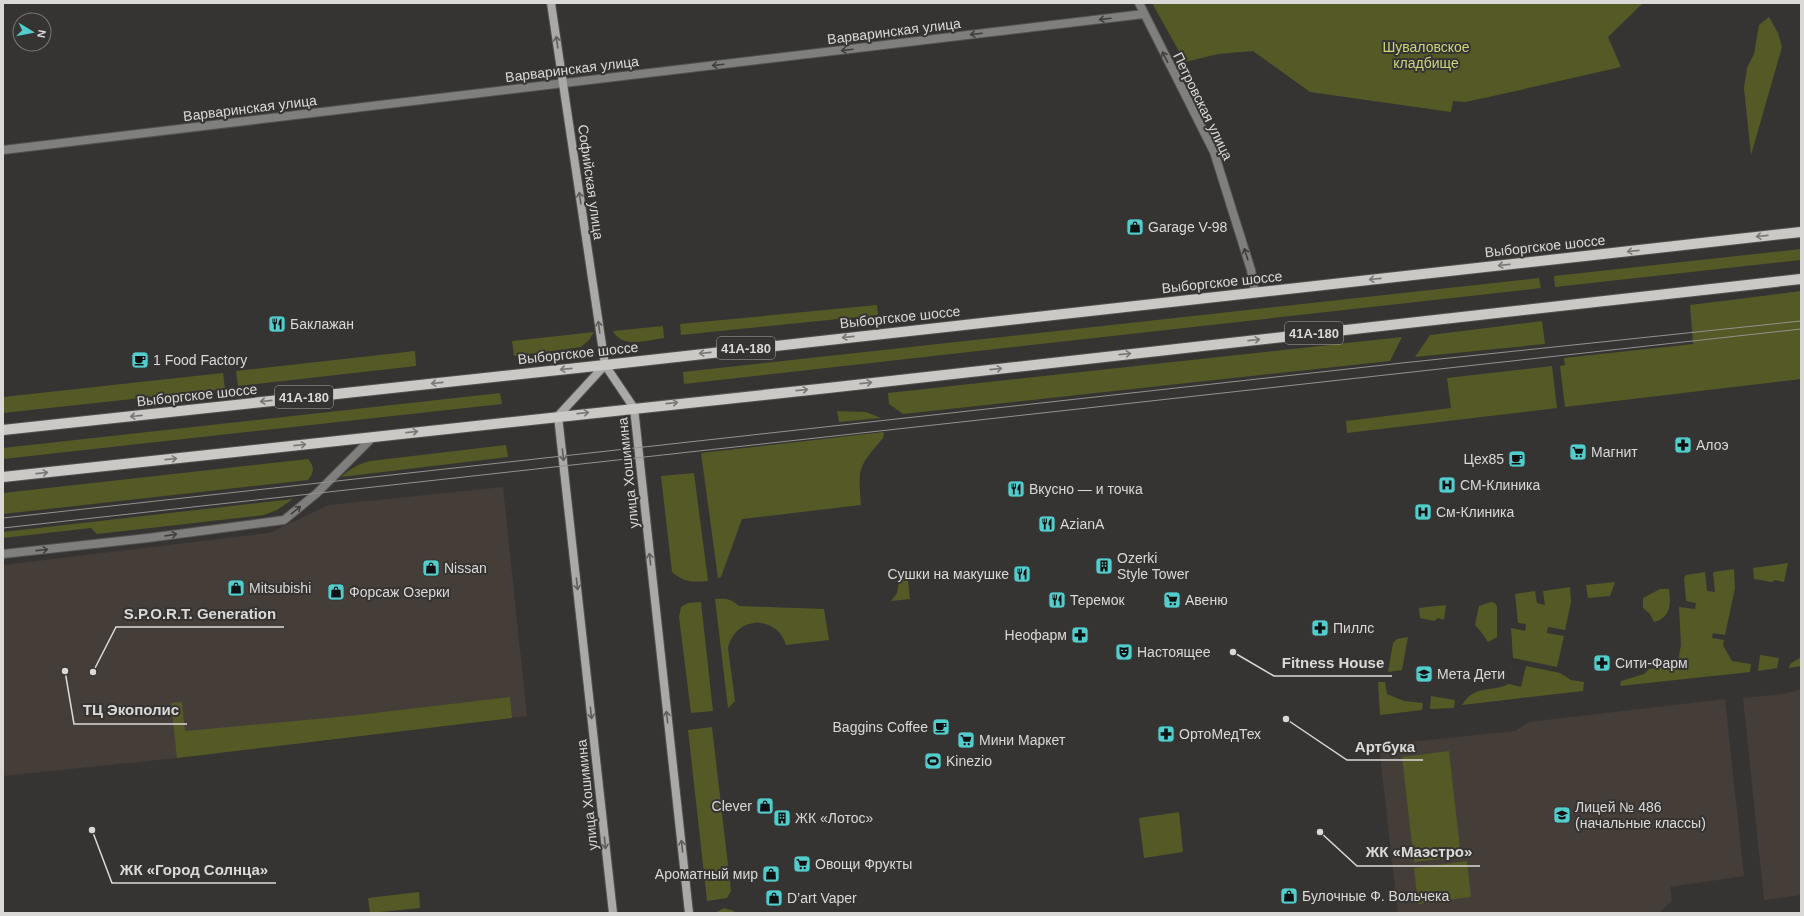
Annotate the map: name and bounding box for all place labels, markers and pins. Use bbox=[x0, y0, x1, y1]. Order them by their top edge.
shop icon: Garage V-98 bbox=[1125, 217, 1145, 237]
place label: Garage V-98 bbox=[1148, 219, 1228, 235]
restaurant icon: Баклажан bbox=[267, 314, 287, 334]
place label: Баклажан bbox=[290, 316, 354, 332]
cafe icon: 1 Food Factory bbox=[130, 350, 150, 370]
place label: 1 Food Factory bbox=[153, 352, 247, 368]
pharmacy icon: Алоэ bbox=[1673, 435, 1693, 455]
place label: Алоэ bbox=[1696, 437, 1729, 453]
supermarket icon: Магнит bbox=[1568, 442, 1588, 462]
place label: Магнит bbox=[1591, 444, 1638, 460]
cafe icon: Цех85 bbox=[1507, 449, 1527, 469]
place label: Цех85 bbox=[1464, 451, 1504, 467]
hospital icon: СМ-Клиника bbox=[1437, 475, 1457, 495]
place label: СМ-Клиника bbox=[1460, 477, 1540, 493]
restaurant icon: Вкусно — и точка bbox=[1006, 479, 1026, 499]
place label: Вкусно — и точка bbox=[1029, 481, 1143, 497]
hospital icon: См-Клиника bbox=[1413, 502, 1433, 522]
place label: См-Клиника bbox=[1436, 504, 1515, 520]
restaurant icon: AzianA bbox=[1037, 514, 1057, 534]
place label: AzianA bbox=[1060, 516, 1105, 532]
place label: Ozerki Style Tower bbox=[1117, 550, 1189, 582]
building icon: Ozerki Style Tower bbox=[1094, 556, 1114, 576]
shop icon: Nissan bbox=[421, 558, 441, 578]
place label: Nissan bbox=[444, 560, 487, 576]
restaurant icon: Сушки на макушке bbox=[1012, 564, 1032, 584]
place label: Сушки на макушке bbox=[887, 566, 1009, 582]
shop icon: Mitsubishi bbox=[226, 578, 246, 598]
place label: Mitsubishi bbox=[249, 580, 311, 596]
shop icon: Форсаж Озерки bbox=[326, 582, 346, 602]
place label: Форсаж Озерки bbox=[349, 584, 450, 600]
restaurant icon: Теремок bbox=[1047, 590, 1067, 610]
supermarket icon: Авеню bbox=[1162, 590, 1182, 610]
place label: Теремок bbox=[1070, 592, 1126, 608]
place label: Авеню bbox=[1185, 592, 1228, 608]
callout: S.P.O.R.T. Generation bbox=[116, 600, 284, 627]
pharmacy icon: Пиллс bbox=[1310, 618, 1330, 638]
place label: Пиллс bbox=[1333, 620, 1374, 636]
pharmacy icon: Неофарм bbox=[1070, 625, 1090, 645]
place label: Неофарм bbox=[1005, 627, 1067, 643]
theatre icon: Настоящее bbox=[1114, 642, 1134, 662]
place label: Настоящее bbox=[1137, 644, 1211, 660]
callout: Fitness House bbox=[1274, 649, 1392, 676]
pharmacy icon: Сити-Фарм bbox=[1592, 653, 1612, 673]
place label: Сити-Фарм bbox=[1615, 655, 1688, 671]
school or university icon: Мета Дети bbox=[1414, 664, 1434, 684]
place label: Мета Дети bbox=[1437, 666, 1505, 682]
callout: ТЦ Экополис bbox=[74, 697, 187, 724]
cafe icon: Baggins Coffee bbox=[931, 717, 951, 737]
place label: Baggins Coffee bbox=[833, 719, 928, 735]
pharmacy icon: ОртоМедТех bbox=[1156, 724, 1176, 744]
place label: ОртоМедТех bbox=[1179, 726, 1261, 742]
supermarket icon: Мини Маркет bbox=[956, 730, 976, 750]
place label: Мини Маркет bbox=[979, 732, 1066, 748]
callout: Артбука bbox=[1347, 733, 1423, 760]
sports icon: Kinezio bbox=[923, 751, 943, 771]
place label: Kinezio bbox=[946, 753, 992, 769]
shop icon: Clever bbox=[755, 796, 775, 816]
place label: Clever bbox=[712, 798, 752, 814]
place label: Лицей № 486 (начальные классы) bbox=[1575, 799, 1706, 831]
school or university icon: Лицей № 486 (начальные классы) bbox=[1552, 805, 1572, 825]
building icon: ЖК «Лотос» bbox=[772, 808, 792, 828]
place label: ЖК «Лотос» bbox=[795, 810, 873, 826]
callout: ЖК «Маэстро» bbox=[1357, 839, 1480, 866]
supermarket icon: Овощи Фрукты bbox=[792, 854, 812, 874]
callout: ЖК «Город Солнца» bbox=[112, 856, 276, 883]
place label: Овощи Фрукты bbox=[815, 856, 912, 872]
shop icon: Ароматный мир bbox=[761, 864, 781, 884]
place label: Ароматный мир bbox=[655, 866, 758, 882]
shop icon: Булочные Ф. Вольчека bbox=[1279, 886, 1299, 906]
shop icon: D’art Vaper bbox=[764, 888, 784, 908]
place label: Булочные Ф. Вольчека bbox=[1302, 888, 1449, 904]
place label: D’art Vaper bbox=[787, 890, 857, 906]

